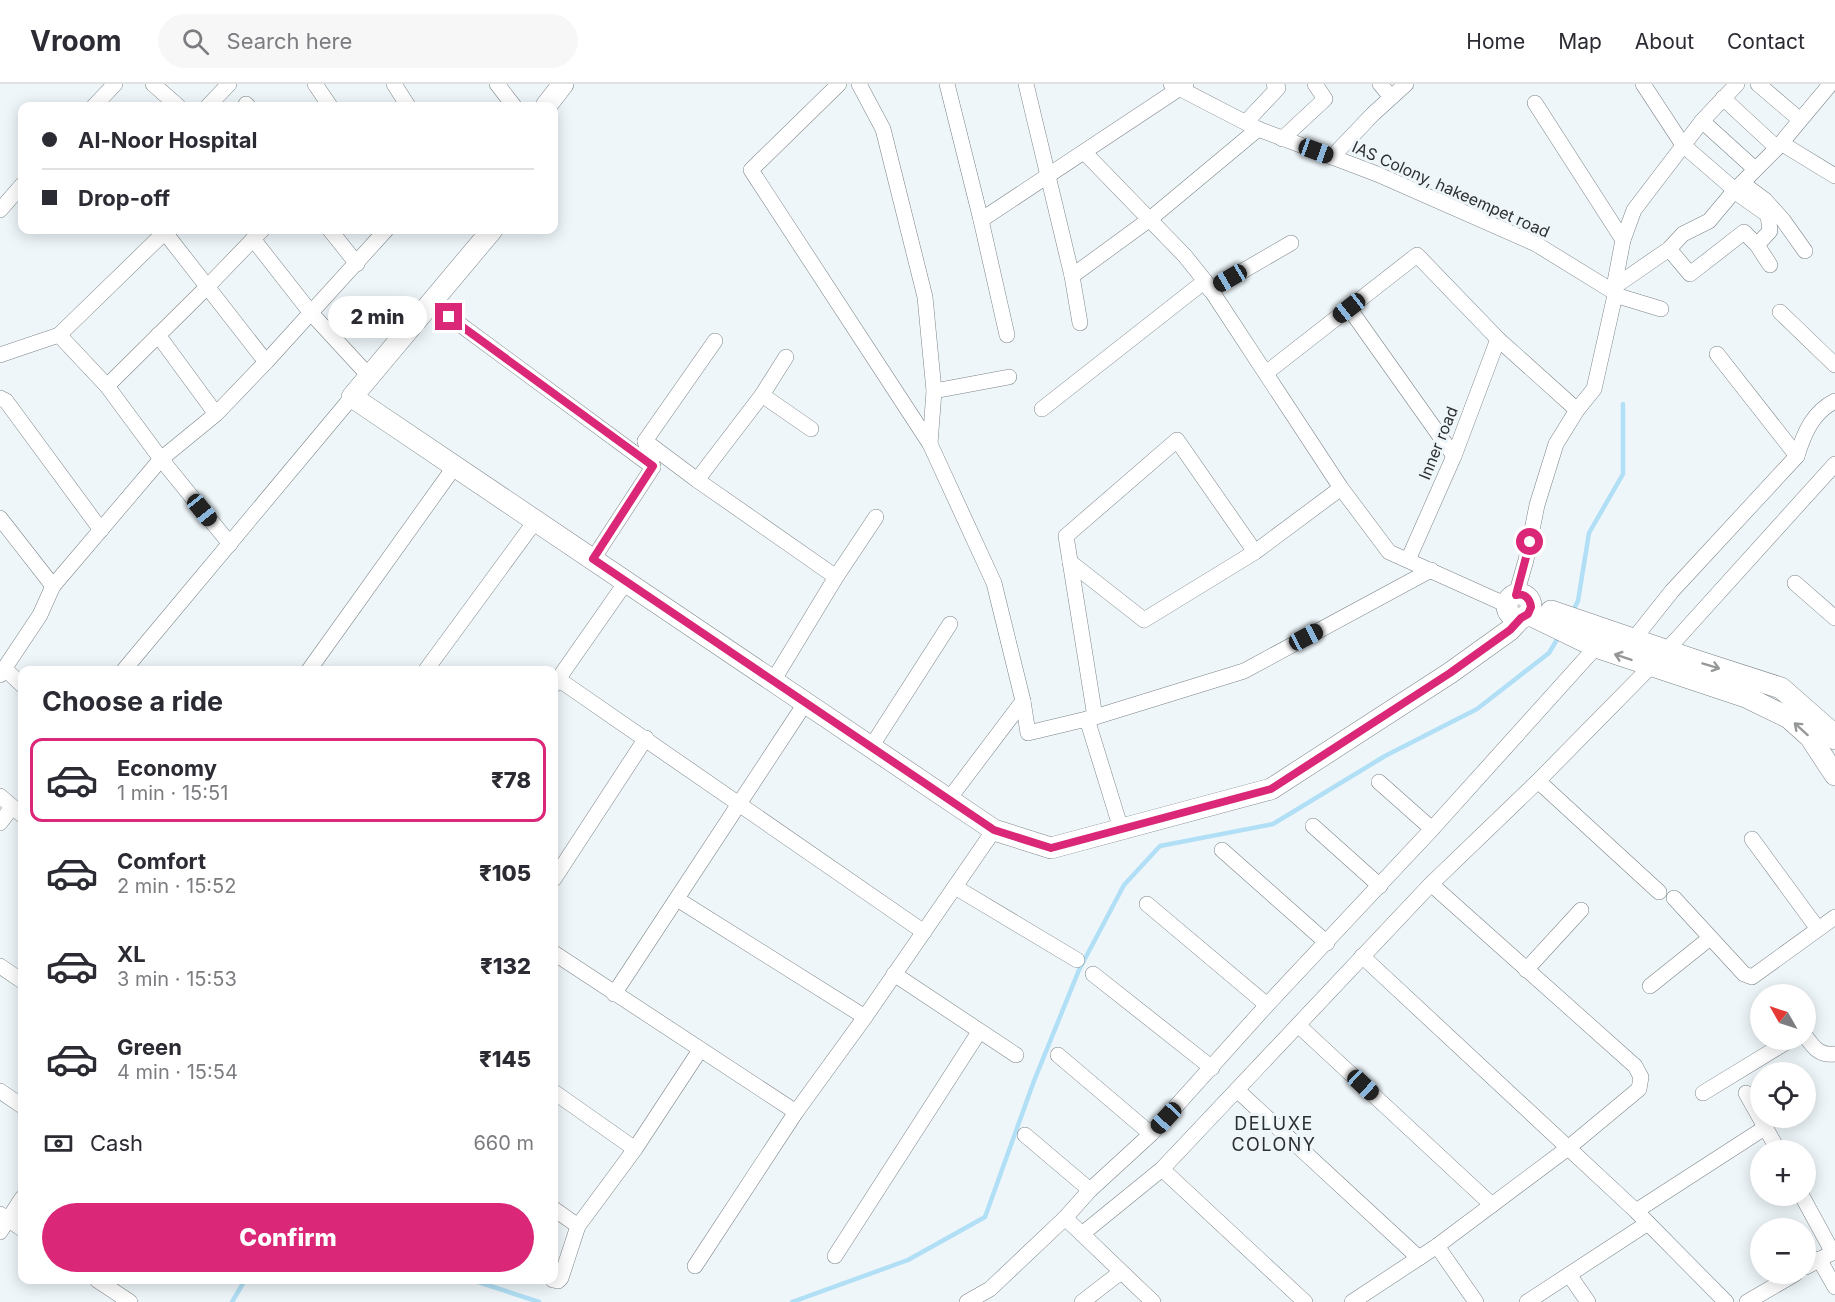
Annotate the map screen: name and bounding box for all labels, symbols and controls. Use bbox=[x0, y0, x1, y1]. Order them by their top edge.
search box bbox=[158, 14, 578, 68]
text: Vroom bbox=[30, 24, 122, 58]
icon: search bbox=[179, 25, 212, 58]
text: Search here bbox=[227, 28, 352, 54]
text: Home bbox=[1466, 29, 1525, 54]
text: Map bbox=[1558, 29, 1602, 54]
text: About bbox=[1635, 29, 1694, 54]
text: Contact bbox=[1727, 29, 1805, 54]
text: Al-Noor Hospital bbox=[78, 127, 258, 153]
car bbox=[1296, 136, 1336, 166]
street label: IAS Colony, hakeempet road bbox=[1349, 136, 1553, 242]
text: Drop-off bbox=[78, 185, 170, 211]
car bbox=[1210, 261, 1250, 295]
car bbox=[1329, 290, 1369, 326]
callout: 2 min bbox=[329, 296, 428, 338]
route end bbox=[435, 303, 462, 330]
text: 2 min bbox=[350, 305, 405, 329]
street label: Inner road bbox=[1414, 403, 1462, 483]
car bbox=[184, 490, 220, 530]
route start bbox=[1516, 528, 1543, 555]
car bbox=[1286, 621, 1326, 653]
one-way arrow bbox=[1614, 650, 1633, 661]
one-way arrow bbox=[1701, 661, 1720, 672]
text: Choose a ride bbox=[42, 685, 223, 718]
one-way arrow bbox=[1793, 721, 1808, 736]
icon: car bbox=[45, 753, 99, 807]
text: Economy bbox=[117, 755, 217, 781]
text: ₹78 bbox=[491, 767, 531, 793]
text: 1 min · 15:51 bbox=[117, 781, 228, 805]
icon: car bbox=[45, 846, 99, 900]
text: Comfort bbox=[117, 848, 206, 874]
text: ₹105 bbox=[479, 860, 531, 886]
text: 2 min · 15:52 bbox=[117, 874, 236, 898]
icon: car bbox=[45, 939, 99, 993]
text: XL bbox=[117, 941, 146, 967]
text: ₹132 bbox=[480, 953, 531, 979]
text: 3 min · 15:53 bbox=[117, 967, 237, 991]
north arrow bbox=[1750, 984, 1816, 1050]
map controls bbox=[1750, 984, 1816, 1284]
icon: car bbox=[45, 1032, 99, 1086]
text: Green bbox=[117, 1034, 182, 1060]
text: ₹145 bbox=[479, 1046, 531, 1072]
text: 4 min · 15:54 bbox=[117, 1060, 238, 1084]
button: locate bbox=[1750, 1062, 1816, 1128]
car bbox=[1344, 1066, 1382, 1104]
car bbox=[1147, 1099, 1185, 1137]
district label: DELUXE COLONY bbox=[1231, 1113, 1317, 1155]
icon: cash bbox=[42, 1127, 75, 1160]
text: Cash bbox=[90, 1130, 143, 1156]
text: 660 m bbox=[473, 1131, 534, 1155]
button: + bbox=[1750, 1140, 1816, 1206]
button: Confirm bbox=[42, 1203, 534, 1272]
button: − bbox=[1750, 1218, 1816, 1284]

